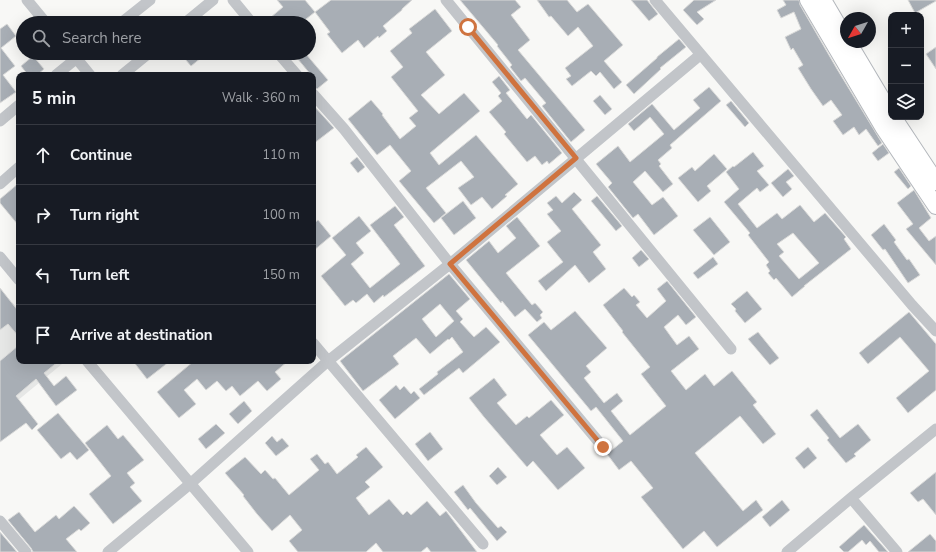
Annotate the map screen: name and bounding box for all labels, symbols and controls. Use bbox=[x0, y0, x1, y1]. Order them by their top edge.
north arrow bbox=[840, 12, 876, 48]
map controls bbox=[888, 12, 924, 120]
button: + bbox=[888, 12, 924, 48]
search box bbox=[16, 16, 316, 60]
route start bbox=[459, 18, 477, 36]
icon: search bbox=[30, 27, 52, 49]
text: Search here bbox=[62, 28, 142, 48]
button: − bbox=[888, 48, 924, 84]
button: layers bbox=[888, 84, 924, 120]
text: 5 min bbox=[32, 87, 76, 110]
text: Walk · 360 m bbox=[222, 89, 300, 107]
icon: ahead bbox=[32, 144, 54, 166]
text: Continue bbox=[70, 145, 132, 165]
text: 110 m bbox=[262, 146, 300, 164]
icon: right bbox=[32, 204, 54, 226]
text: Turn right bbox=[70, 205, 139, 225]
text: 100 m bbox=[262, 206, 300, 224]
icon: left bbox=[32, 264, 54, 286]
text: Turn left bbox=[70, 265, 129, 285]
text: 150 m bbox=[262, 266, 300, 284]
icon: arrive bbox=[32, 324, 54, 346]
text: Arrive at destination bbox=[70, 325, 213, 345]
route end bbox=[594, 438, 612, 456]

